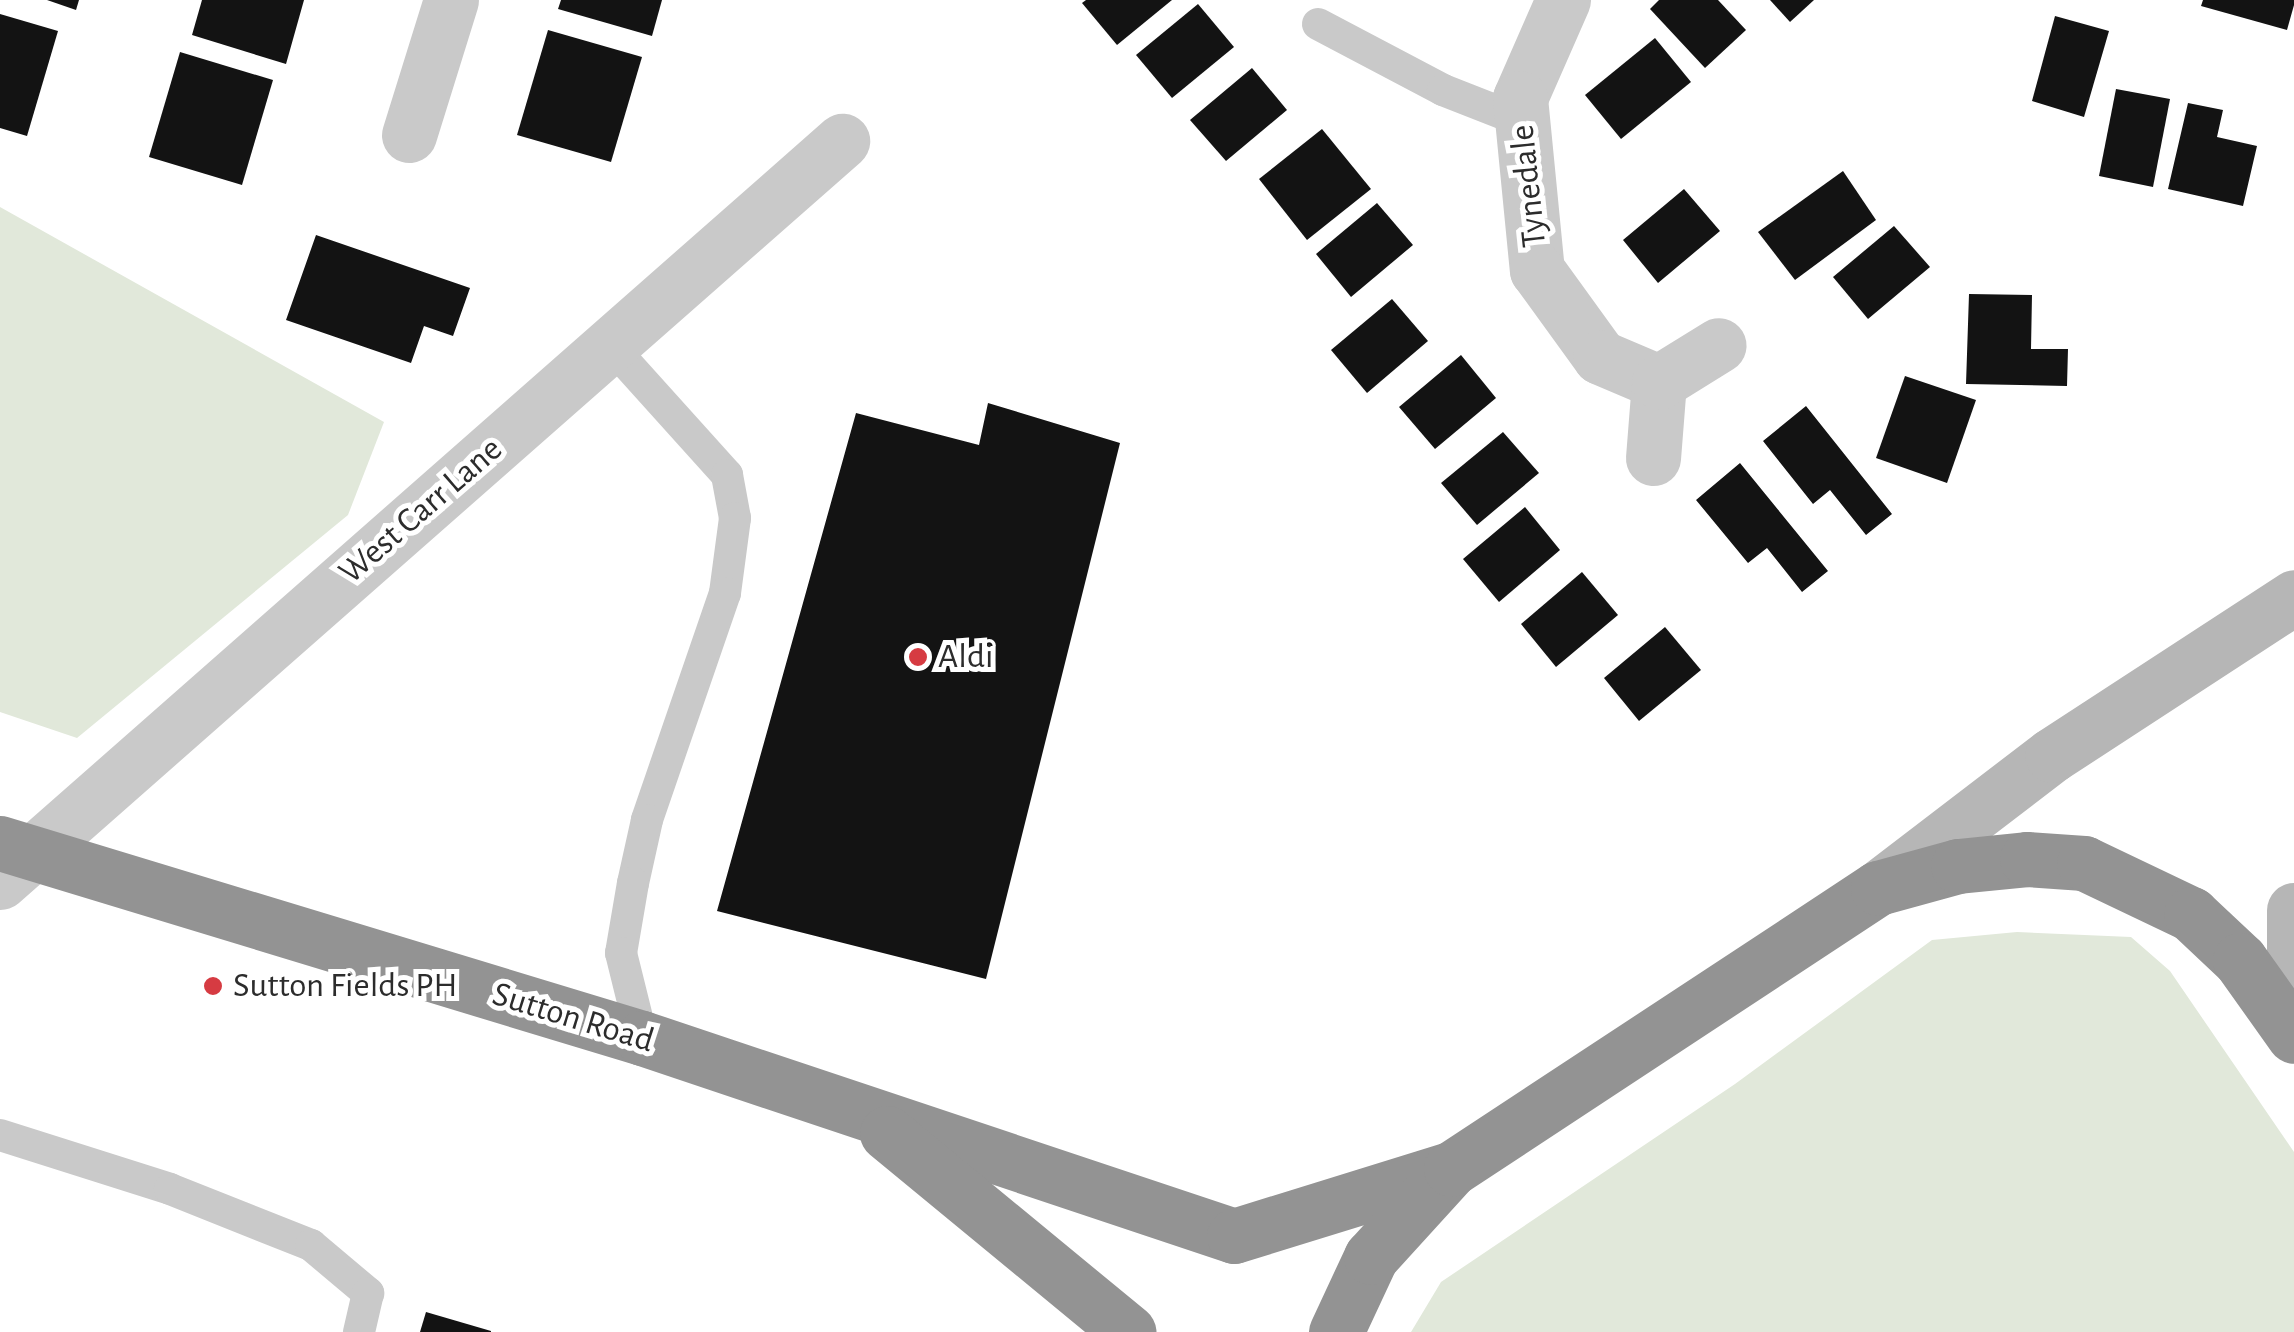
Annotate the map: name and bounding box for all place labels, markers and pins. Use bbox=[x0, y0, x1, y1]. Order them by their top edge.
place label: Aldi bbox=[938, 636, 993, 678]
marker: Aldi bbox=[907, 646, 929, 668]
place label: Sutton Fields PH bbox=[233, 965, 457, 1007]
marker: Sutton Fields PH bbox=[202, 975, 224, 997]

